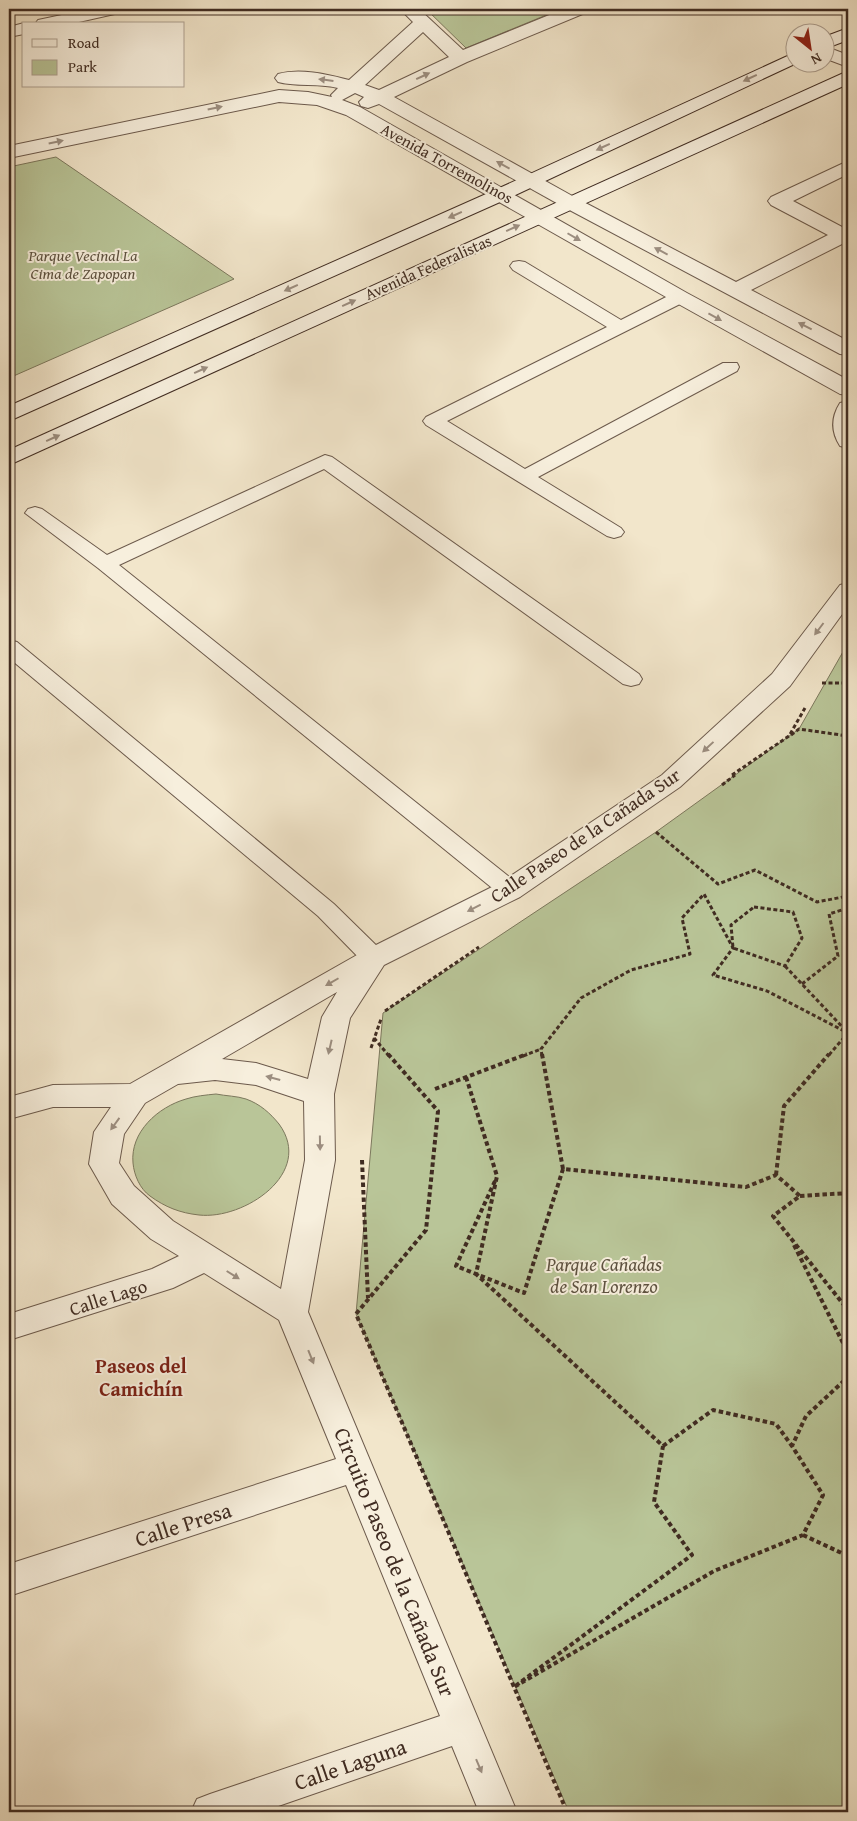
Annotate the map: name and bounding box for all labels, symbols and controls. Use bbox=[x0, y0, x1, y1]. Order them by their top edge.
legend bbox=[22, 22, 185, 88]
north arrow bbox=[784, 22, 834, 72]
text: Road bbox=[68, 32, 99, 53]
text: N bbox=[807, 48, 826, 71]
text: Park bbox=[68, 56, 97, 77]
one-way arrow bbox=[416, 72, 430, 80]
one-way arrow bbox=[318, 75, 334, 83]
one-way arrow bbox=[743, 75, 757, 83]
one-way arrow bbox=[208, 104, 223, 112]
street label: Avenida Torremolinos bbox=[377, 117, 517, 209]
one-way arrow bbox=[49, 138, 64, 146]
one-way arrow bbox=[596, 143, 610, 151]
one-way arrow bbox=[496, 161, 510, 169]
one-way arrow bbox=[448, 211, 462, 219]
one-way arrow bbox=[506, 224, 520, 232]
street label: Avenida Federalistas bbox=[361, 228, 495, 306]
one-way arrow bbox=[568, 232, 581, 241]
park label: Parque Vecinal La Cima de Zapopan bbox=[27, 243, 138, 285]
one-way arrow bbox=[654, 247, 669, 255]
one-way arrow bbox=[284, 284, 298, 292]
one-way arrow bbox=[342, 299, 356, 307]
one-way arrow bbox=[709, 313, 722, 322]
one-way arrow bbox=[798, 322, 812, 330]
one-way arrow bbox=[194, 366, 208, 374]
one-way arrow bbox=[46, 433, 60, 441]
one-way arrow bbox=[814, 622, 824, 636]
one-way arrow bbox=[703, 741, 715, 753]
street label: Calle Paseo de la Cañada Sur bbox=[484, 761, 686, 909]
one-way arrow bbox=[467, 904, 481, 912]
one-way arrow bbox=[325, 978, 340, 986]
one-way arrow bbox=[325, 1039, 333, 1055]
one-way arrow bbox=[265, 1074, 280, 1082]
one-way arrow bbox=[110, 1117, 120, 1131]
one-way arrow bbox=[316, 1135, 324, 1151]
park label: Parque Cañadas de San Lorenzo bbox=[545, 1250, 662, 1300]
street label: Calle Lago bbox=[65, 1271, 151, 1323]
one-way arrow bbox=[226, 1271, 239, 1280]
one-way arrow bbox=[307, 1350, 315, 1364]
district label: Paseos del Camichín bbox=[95, 1351, 187, 1403]
street label: Circuito Paseo de la Cañada Sur bbox=[326, 1422, 464, 1702]
street label: Calle Presa bbox=[131, 1493, 236, 1555]
street label: Calle Laguna bbox=[290, 1730, 411, 1798]
one-way arrow bbox=[475, 1759, 483, 1773]

